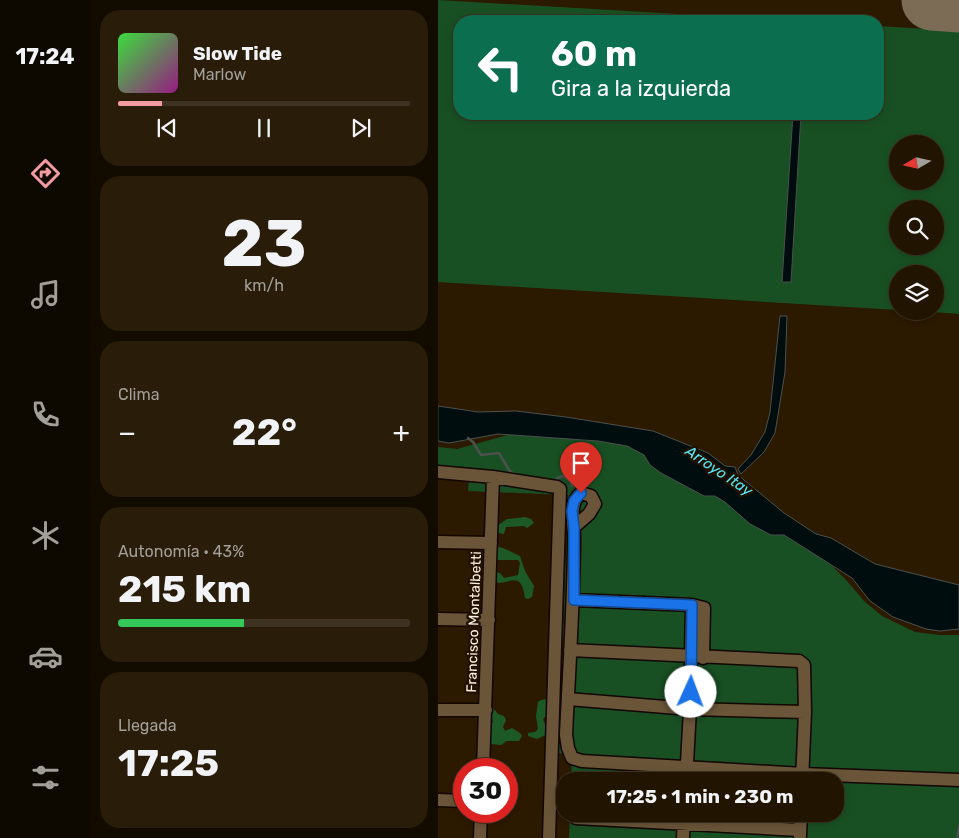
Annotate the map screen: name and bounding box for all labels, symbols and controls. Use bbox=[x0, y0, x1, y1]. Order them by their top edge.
text: 60 m bbox=[551, 33, 637, 75]
icon: left bbox=[468, 35, 533, 100]
text: Slow Tide bbox=[193, 42, 282, 65]
text: 17:24 bbox=[15, 43, 75, 70]
text: Marlow bbox=[193, 65, 246, 84]
text: Gira a la izquierda bbox=[551, 75, 731, 102]
icon: previous bbox=[153, 114, 181, 142]
icon: pause bbox=[250, 114, 278, 142]
icon: next bbox=[347, 114, 375, 142]
north arrow bbox=[889, 135, 944, 190]
map controls bbox=[889, 135, 944, 320]
icon: directions bbox=[28, 156, 63, 191]
button: search bbox=[889, 200, 944, 255]
text: 23 bbox=[221, 205, 307, 282]
button: layers bbox=[889, 265, 944, 320]
text: km/h bbox=[244, 276, 284, 295]
icon: music bbox=[28, 277, 63, 312]
text: Clima bbox=[118, 385, 159, 404]
icon: phone bbox=[28, 397, 63, 432]
text: 22° bbox=[232, 409, 297, 455]
text: − bbox=[118, 416, 136, 449]
text: + bbox=[393, 416, 410, 449]
water label: Arroyo Itay bbox=[681, 441, 757, 500]
pin bbox=[560, 442, 602, 493]
icon: arrive bbox=[567, 449, 595, 477]
icon: climate bbox=[28, 518, 63, 553]
text: Autonomía · 43% bbox=[118, 542, 244, 561]
street label: Francisco Montalbetti bbox=[463, 551, 485, 693]
text: 215 km bbox=[118, 566, 251, 612]
icon: car bbox=[28, 639, 63, 674]
position arrow bbox=[664, 665, 716, 717]
text: Llegada bbox=[118, 716, 177, 735]
text: 17:25 bbox=[118, 740, 219, 786]
speed limit sign: 30 bbox=[453, 758, 518, 823]
icon: filters bbox=[28, 760, 63, 795]
text: 17:25 · 1 min · 230 m bbox=[606, 785, 794, 808]

